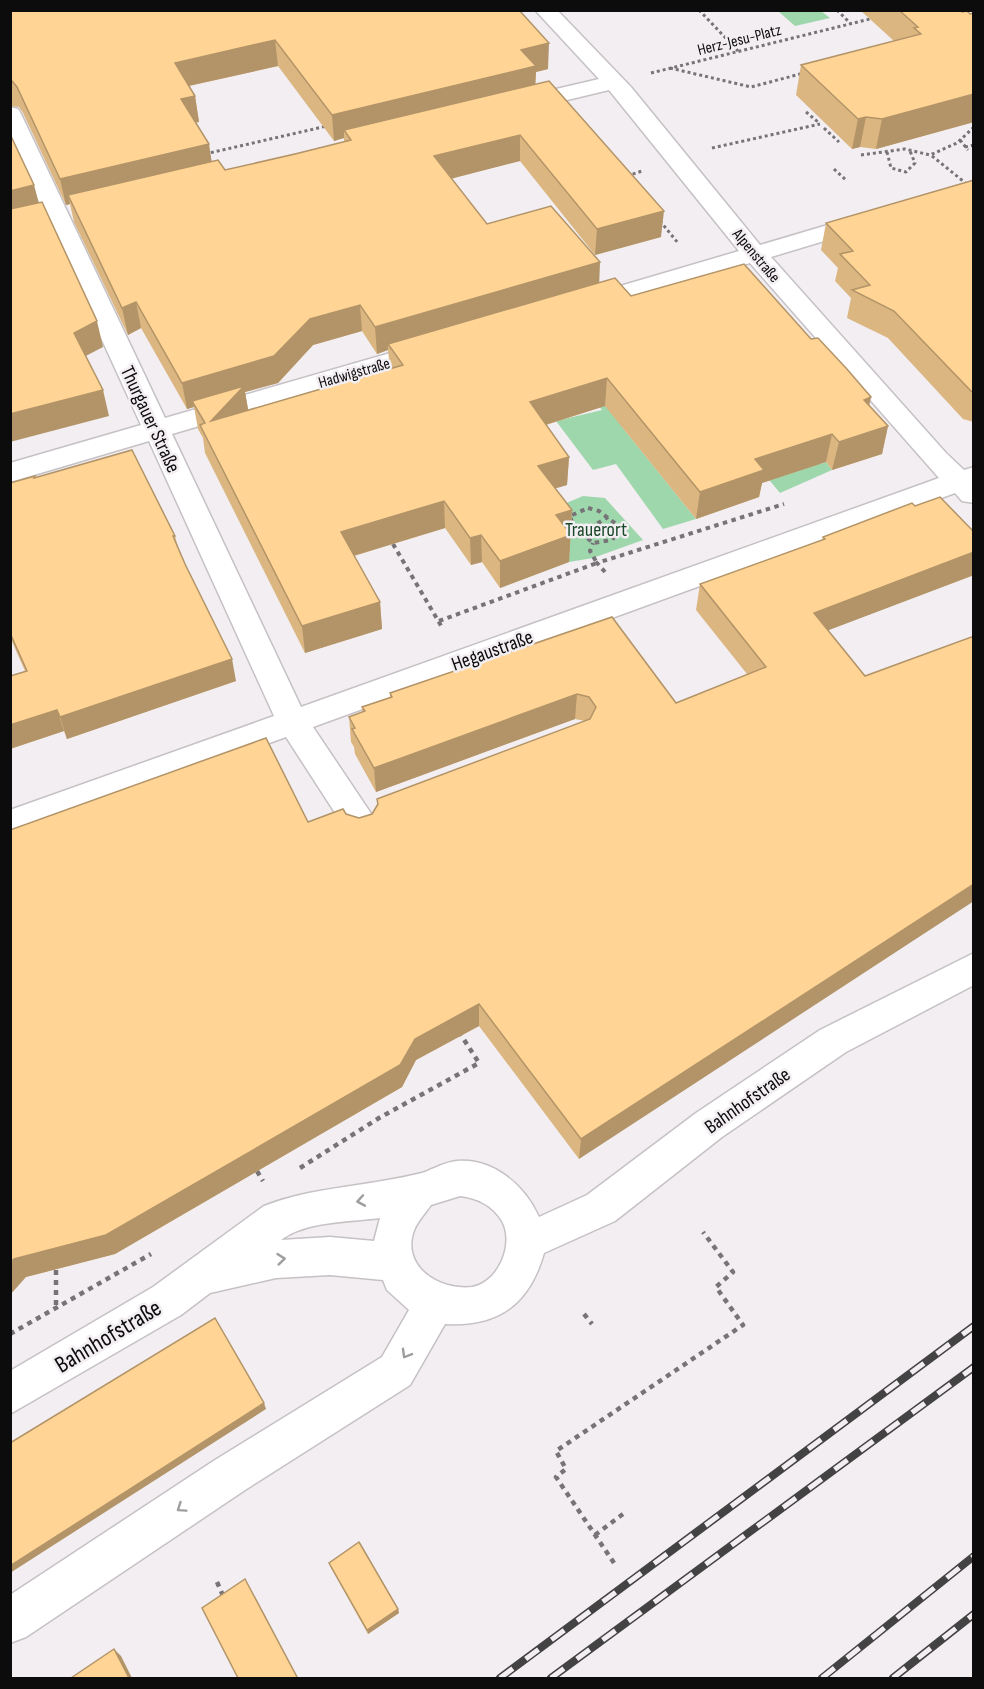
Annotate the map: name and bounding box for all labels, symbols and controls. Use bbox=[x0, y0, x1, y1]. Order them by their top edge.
street label: Herz-Jesu-Platz bbox=[696, 21, 783, 60]
street label: Alpenstraße bbox=[727, 224, 784, 287]
street label: Hadwigstraße bbox=[316, 354, 392, 393]
street label: Thurgauer Straße bbox=[115, 362, 185, 477]
park label: Trauerort bbox=[565, 518, 627, 542]
street label: Hegaustraße bbox=[448, 625, 536, 677]
street label: Bahnhofstraße bbox=[700, 1063, 795, 1139]
one-way arrow bbox=[356, 1195, 365, 1207]
one-way arrow bbox=[276, 1254, 286, 1266]
street label: Bahnhofstraße bbox=[50, 1293, 167, 1380]
one-way arrow bbox=[401, 1348, 413, 1358]
one-way arrow bbox=[177, 1501, 188, 1512]

